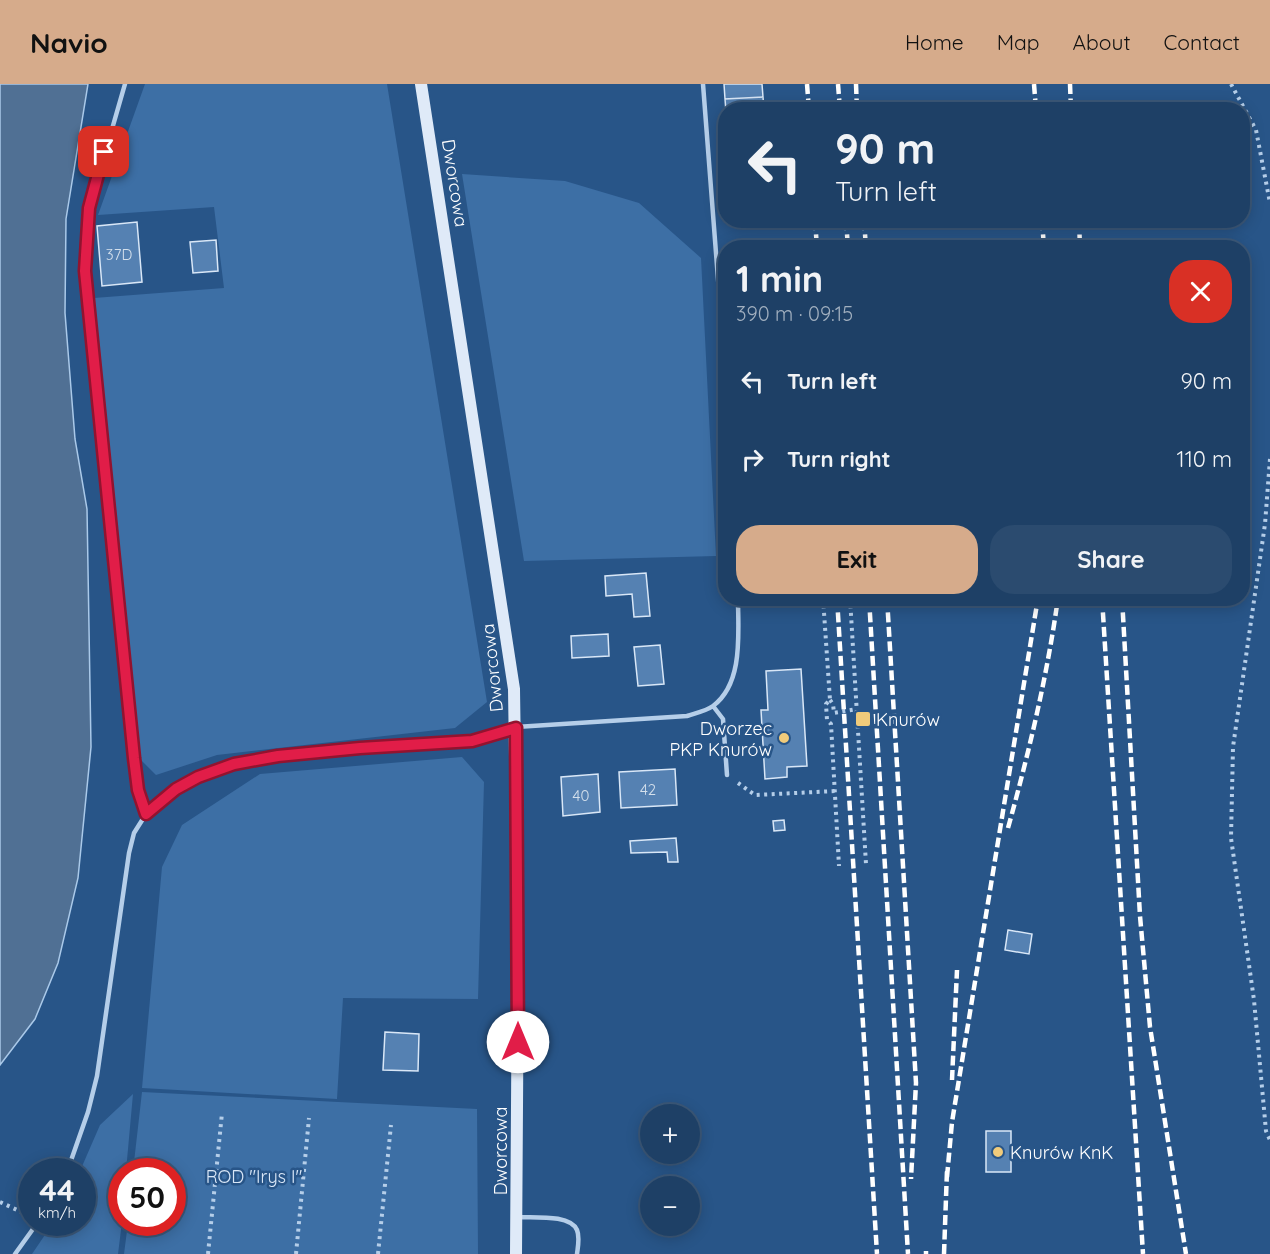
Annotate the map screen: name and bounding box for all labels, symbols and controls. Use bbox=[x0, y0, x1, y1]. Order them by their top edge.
text: Navio bbox=[30, 25, 108, 60]
text: Home bbox=[905, 29, 964, 55]
text: Map bbox=[997, 29, 1040, 55]
text: About bbox=[1073, 29, 1131, 55]
text: Contact bbox=[1164, 29, 1240, 55]
text: 90 m bbox=[835, 122, 935, 175]
pin bbox=[78, 126, 129, 177]
icon: left bbox=[736, 126, 814, 204]
icon: arrive bbox=[87, 135, 120, 168]
street label: Dworcowa bbox=[437, 137, 473, 229]
text: Turn left bbox=[835, 174, 937, 208]
house number: 37D bbox=[106, 245, 132, 264]
text: 1 min bbox=[736, 256, 823, 301]
button: close bbox=[1169, 260, 1232, 323]
text: 390 m · 09:15 bbox=[736, 301, 853, 326]
icon: left bbox=[736, 365, 769, 398]
text: Turn left bbox=[787, 367, 877, 395]
text: 90 m bbox=[1181, 367, 1232, 395]
icon: right bbox=[736, 443, 769, 476]
text: Turn right bbox=[787, 445, 891, 473]
text: 110 m bbox=[1177, 445, 1232, 473]
button: Exit bbox=[736, 525, 978, 594]
button: Share bbox=[990, 525, 1232, 594]
street label: Dworcowa bbox=[476, 623, 508, 713]
place label: Knurów bbox=[876, 708, 940, 731]
marker: Knurów bbox=[854, 710, 872, 728]
place label: Dworzec PKP Knurów bbox=[669, 717, 772, 761]
marker: Dworzec PKP Knurów bbox=[777, 731, 791, 745]
house number: 42 bbox=[640, 780, 656, 799]
house number: 40 bbox=[573, 786, 589, 805]
position arrow bbox=[486, 1010, 550, 1074]
map controls bbox=[640, 1104, 700, 1236]
button: + bbox=[640, 1104, 700, 1164]
street label: Dworcowa bbox=[489, 1107, 512, 1195]
place label: Knurów KnK bbox=[1010, 1141, 1113, 1164]
marker: Knurów KnK bbox=[991, 1145, 1005, 1159]
speed limit sign: 50 bbox=[108, 1158, 186, 1236]
park label: ROD "Irys I" bbox=[206, 1165, 302, 1188]
text: 44 bbox=[39, 1171, 75, 1209]
button: − bbox=[640, 1176, 700, 1236]
text: km/h bbox=[38, 1203, 76, 1222]

